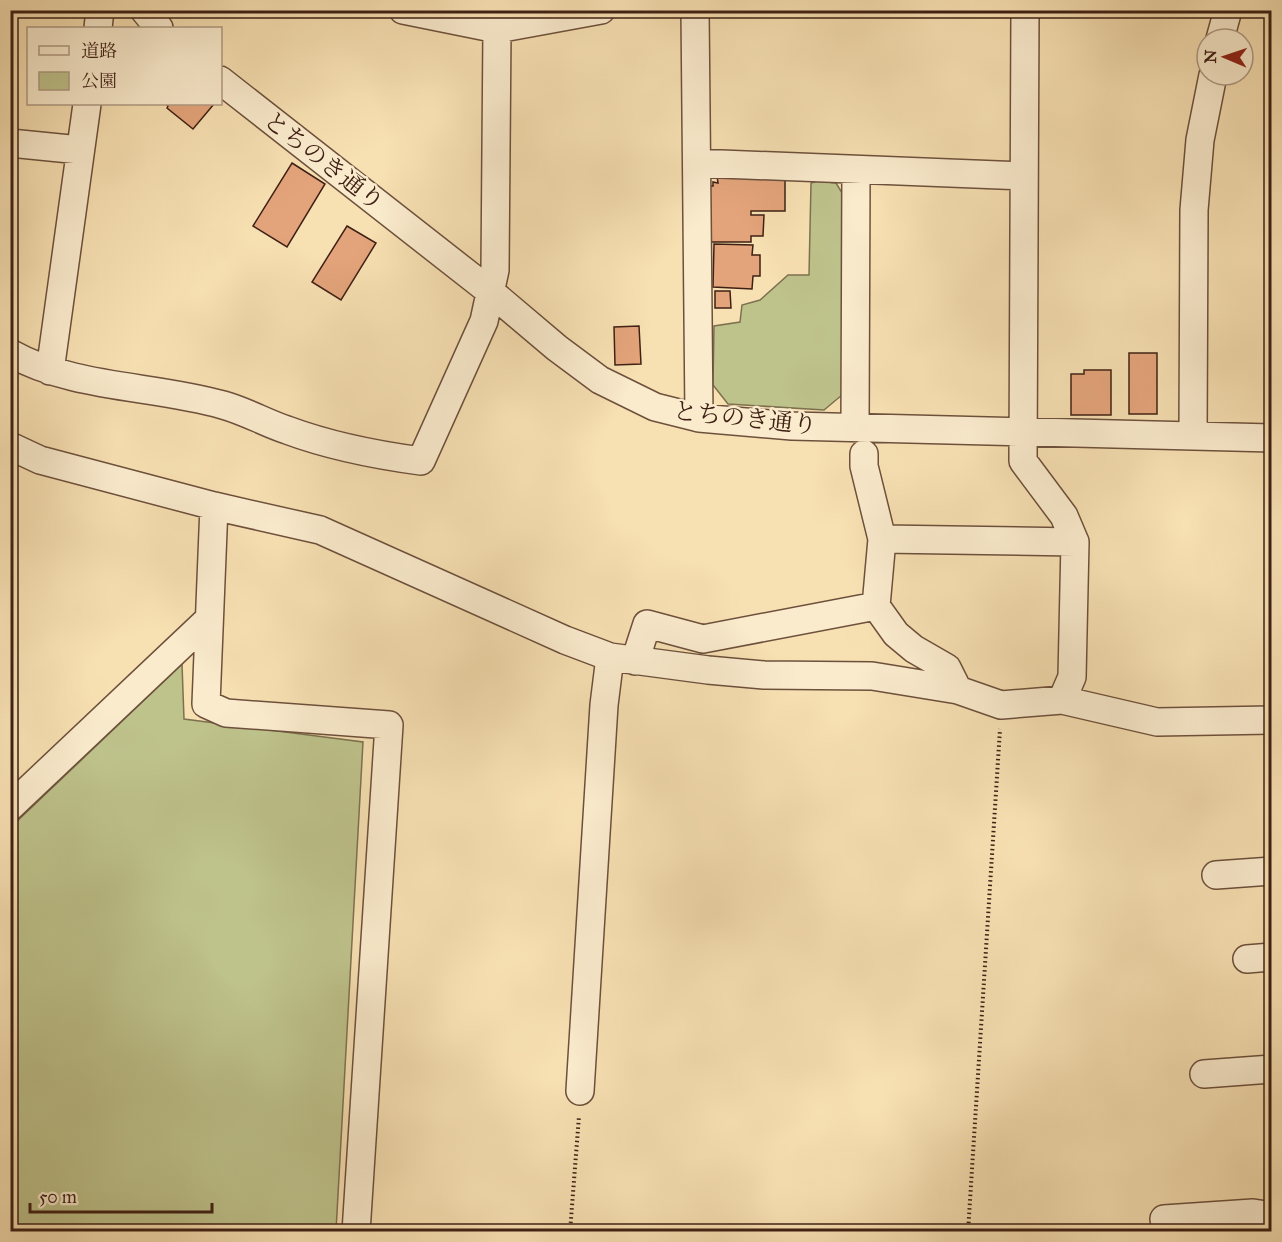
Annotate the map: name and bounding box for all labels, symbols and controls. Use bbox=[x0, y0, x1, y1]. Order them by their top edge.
legend bbox=[27, 27, 222, 105]
north arrow bbox=[1195, 27, 1255, 87]
text: 道路 bbox=[81, 40, 117, 62]
text: N bbox=[1201, 49, 1220, 64]
text: 公園 bbox=[81, 70, 117, 92]
street label: とちのき通り bbox=[258, 105, 390, 217]
street label: とちのき通り bbox=[672, 396, 818, 440]
scale bar bbox=[30, 1176, 212, 1214]
text: 50 m bbox=[39, 1186, 77, 1208]

